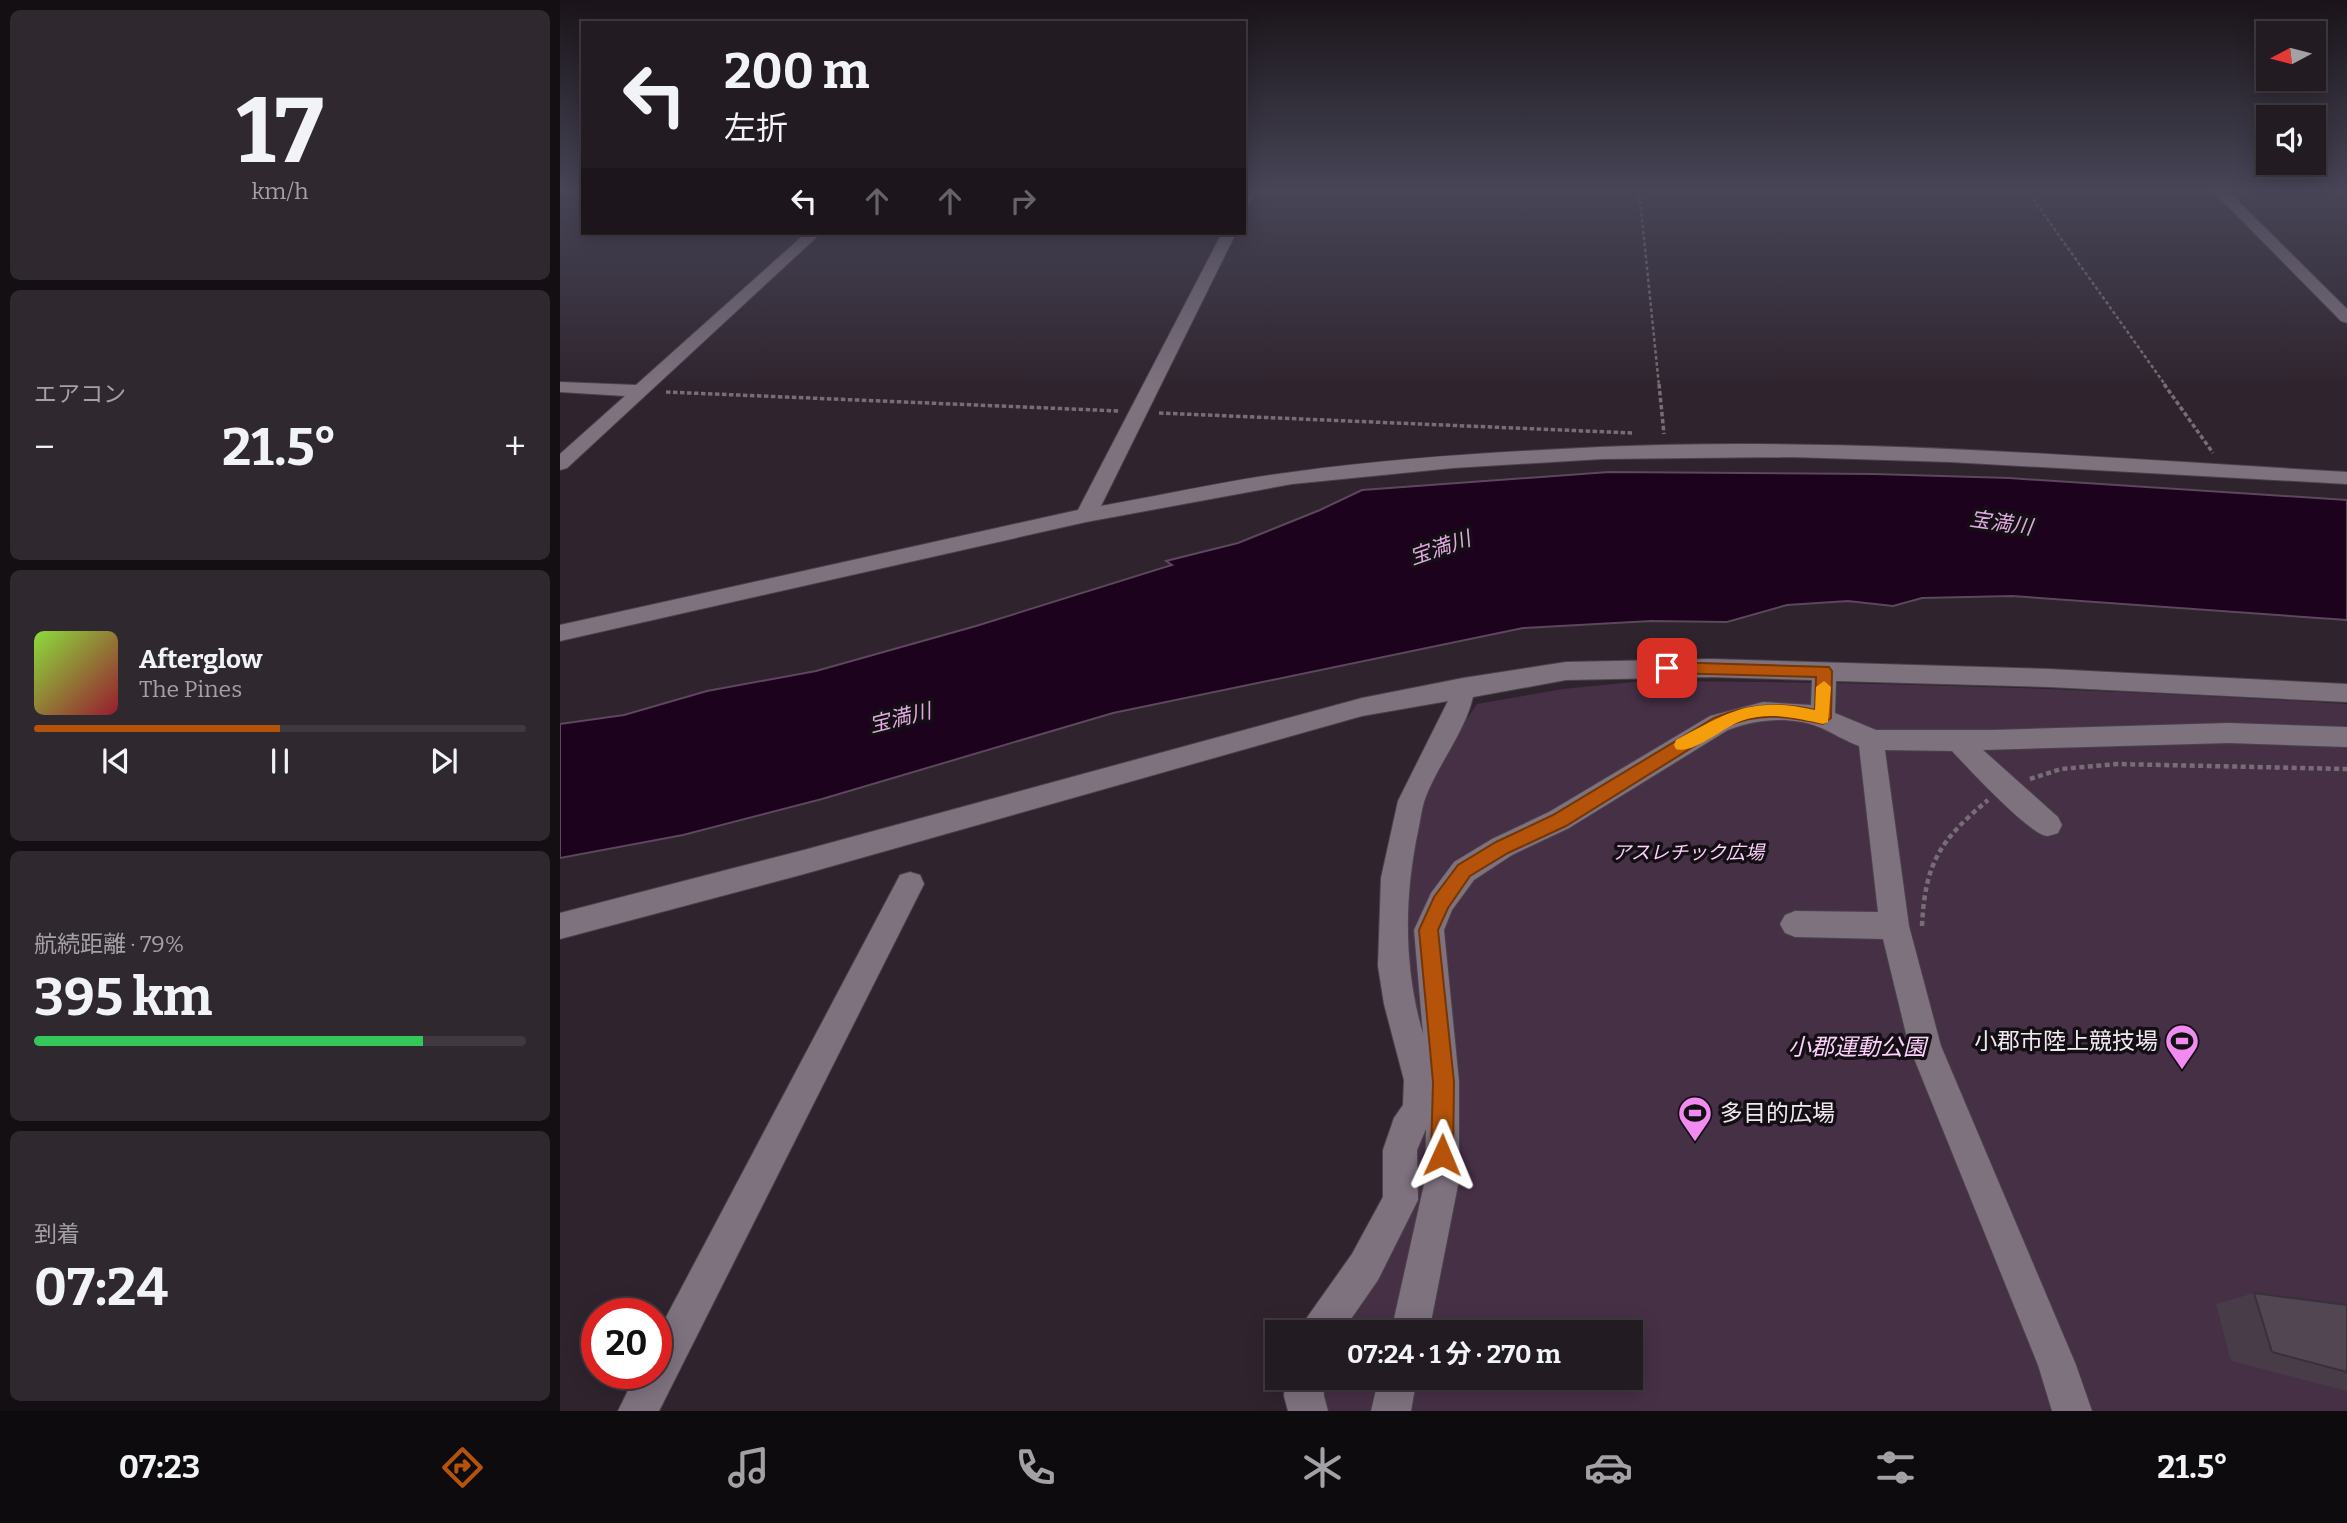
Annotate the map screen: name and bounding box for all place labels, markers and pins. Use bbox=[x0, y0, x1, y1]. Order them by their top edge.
pin bbox=[1637, 638, 1697, 698]
sports icon: 小郡市陸上競技場 bbox=[2163, 1022, 2201, 1071]
place label: 小郡市陸上競技場 bbox=[1974, 1027, 2158, 1055]
sports icon: 多目的広場 bbox=[1676, 1094, 1714, 1143]
place label: 多目的広場 bbox=[1720, 1099, 1835, 1127]

